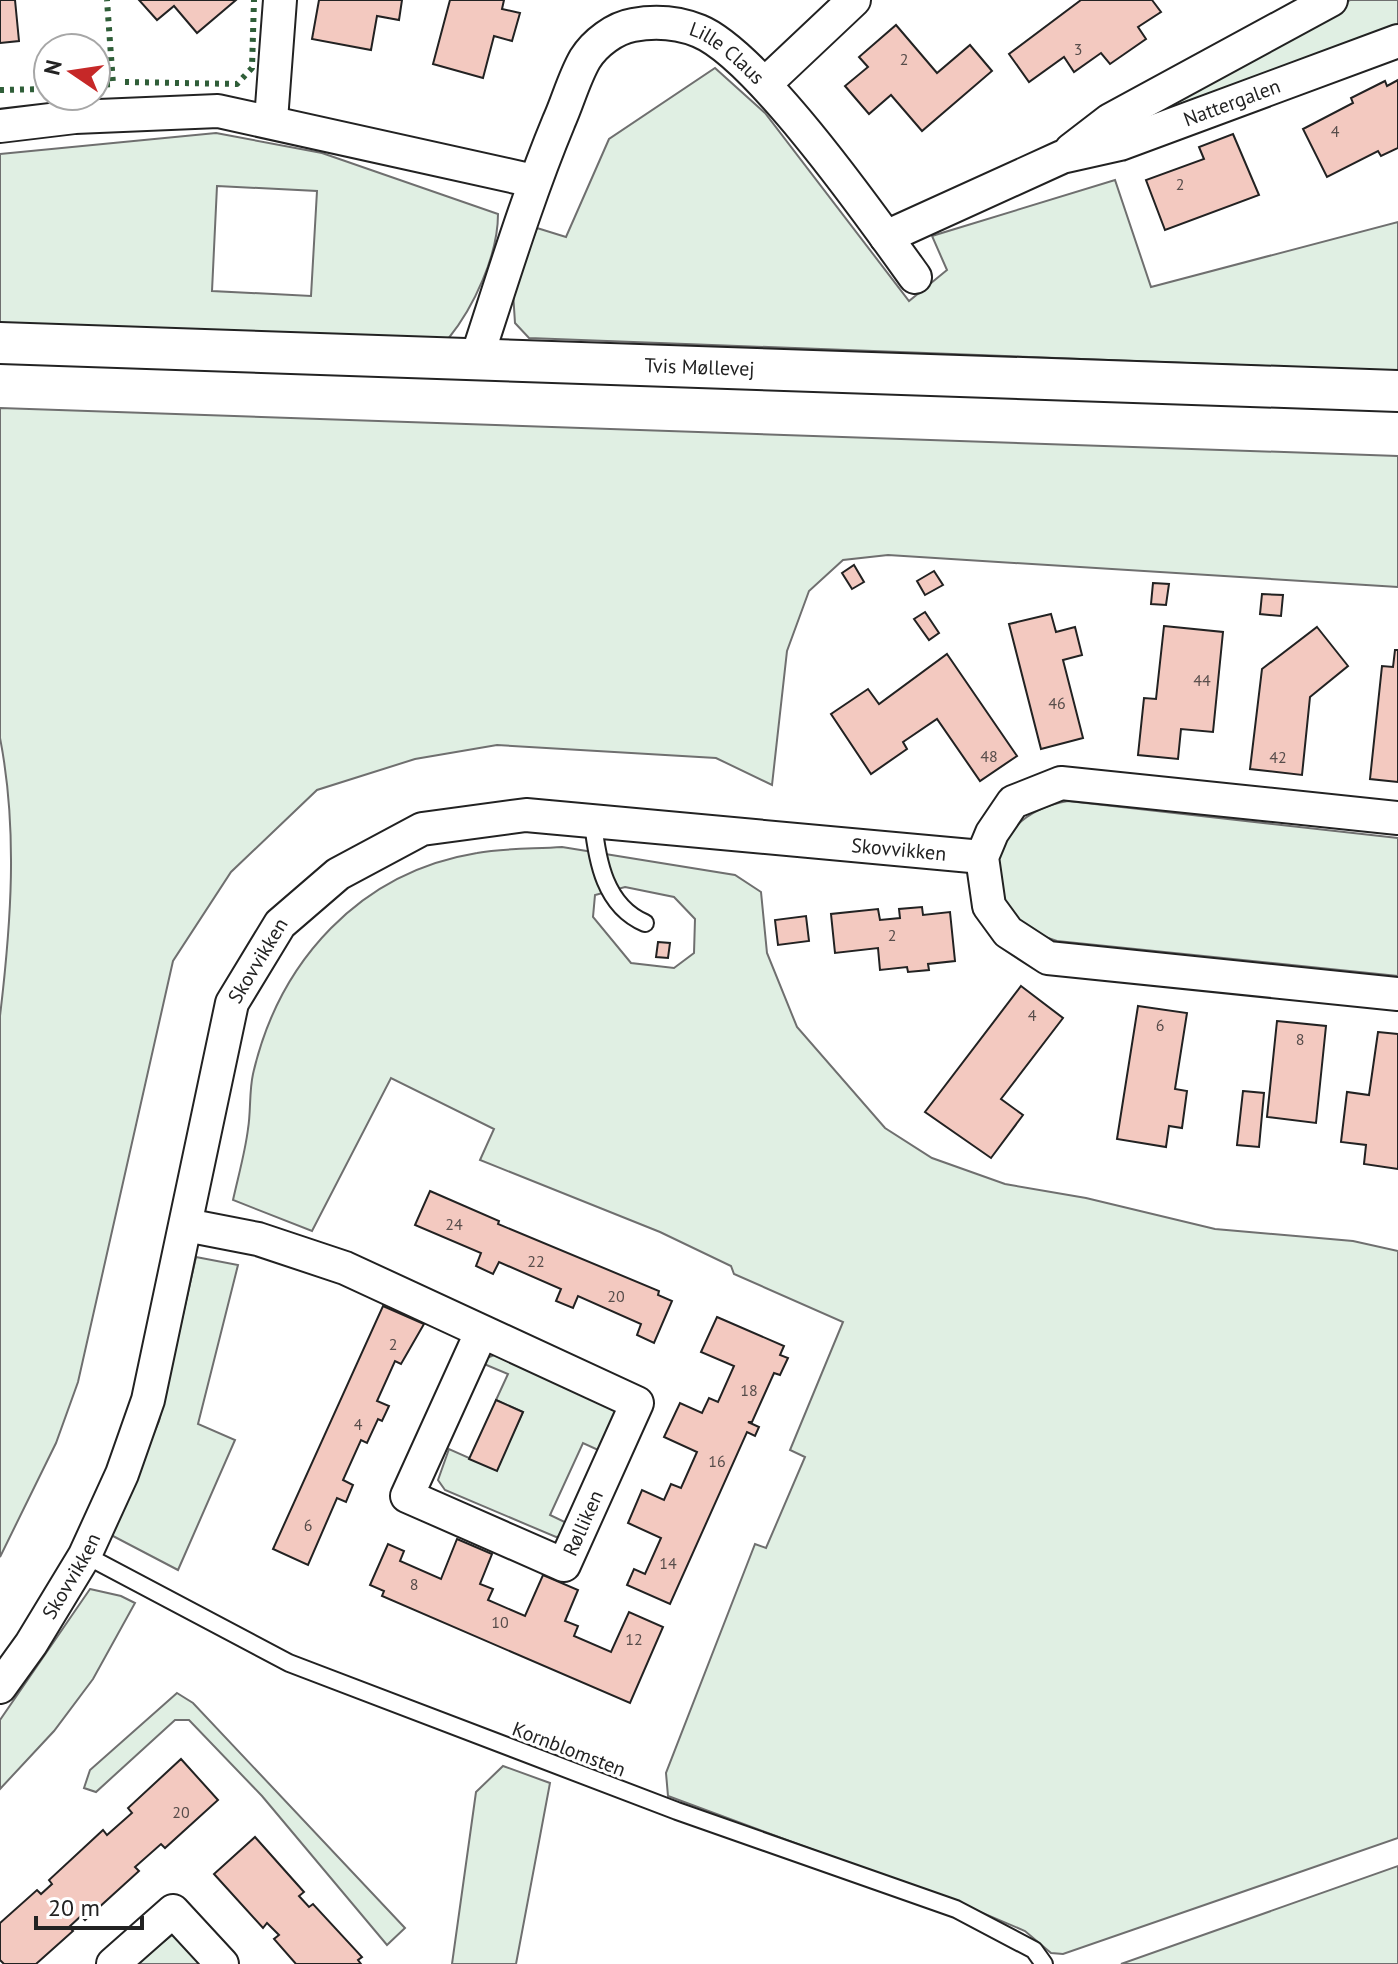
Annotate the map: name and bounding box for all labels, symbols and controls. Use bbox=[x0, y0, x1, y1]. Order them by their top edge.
street label: Lille Claus bbox=[686, 16, 770, 90]
north arrow bbox=[32, 32, 112, 112]
house number: 3 bbox=[1074, 39, 1082, 59]
house number: 2 bbox=[900, 49, 908, 69]
text: N bbox=[37, 57, 68, 78]
street label: Nattergalen bbox=[1180, 73, 1284, 132]
house number: 4 bbox=[1331, 121, 1340, 141]
house number: 2 bbox=[1176, 174, 1184, 194]
street label: Tvis Møllevej bbox=[644, 352, 755, 382]
house number: 44 bbox=[1193, 670, 1211, 690]
house number: 46 bbox=[1048, 693, 1066, 713]
house number: 48 bbox=[980, 746, 998, 766]
house number: 42 bbox=[1269, 747, 1287, 767]
street label: Skovvikken bbox=[850, 832, 947, 867]
street label: Skovvikken bbox=[222, 913, 294, 1008]
house number: 2 bbox=[888, 925, 896, 945]
house number: 4 bbox=[1028, 1005, 1037, 1025]
house number: 6 bbox=[1156, 1015, 1164, 1035]
house number: 8 bbox=[1296, 1029, 1304, 1049]
house number: 24 bbox=[445, 1214, 463, 1234]
house number: 22 bbox=[527, 1251, 545, 1271]
house number: 20 bbox=[607, 1286, 625, 1306]
house number: 2 bbox=[389, 1334, 397, 1354]
house number: 18 bbox=[740, 1380, 758, 1400]
house number: 4 bbox=[354, 1414, 363, 1434]
house number: 16 bbox=[708, 1451, 726, 1471]
street label: Rølliken bbox=[557, 1486, 609, 1560]
house number: 6 bbox=[304, 1515, 312, 1535]
street label: Skovvikken bbox=[36, 1529, 106, 1624]
house number: 14 bbox=[659, 1553, 677, 1573]
house number: 8 bbox=[410, 1574, 418, 1594]
house number: 10 bbox=[491, 1612, 509, 1632]
house number: 12 bbox=[625, 1629, 643, 1649]
street label: Kornblomsten bbox=[509, 1715, 629, 1783]
house number: 20 bbox=[172, 1802, 190, 1822]
scale bar bbox=[36, 1880, 142, 1930]
text: 20 m bbox=[48, 1892, 100, 1923]

